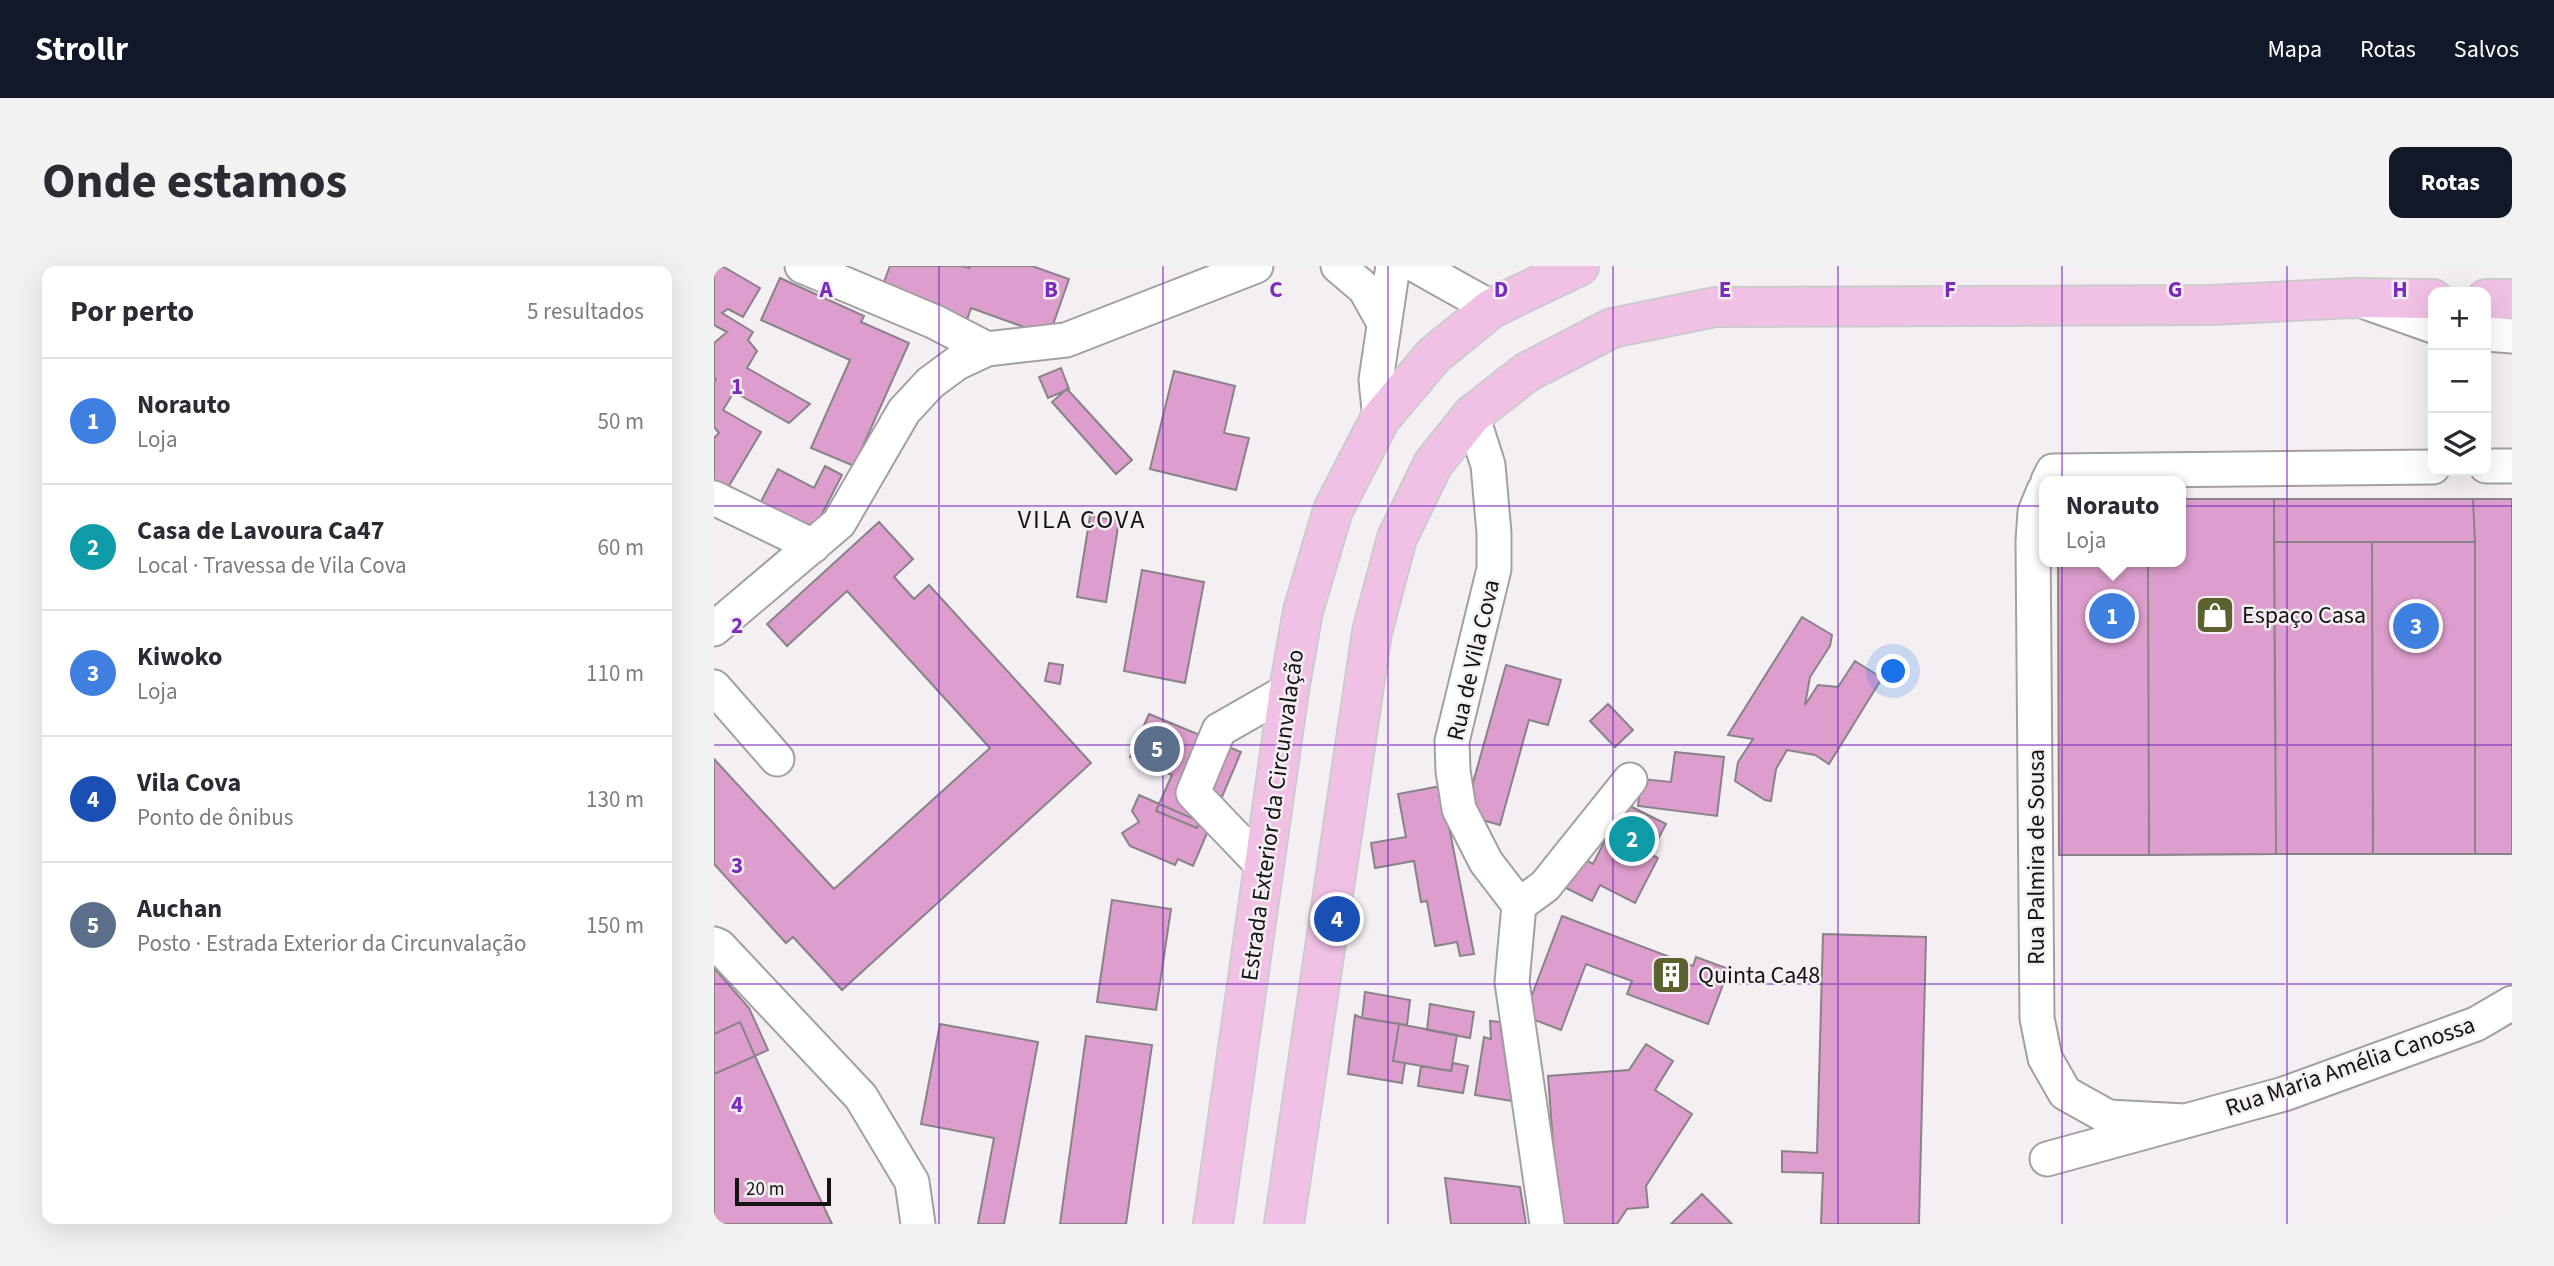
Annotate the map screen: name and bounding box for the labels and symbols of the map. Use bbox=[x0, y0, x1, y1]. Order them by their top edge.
text: A bbox=[818, 273, 833, 306]
text: B bbox=[1044, 273, 1058, 306]
text: C bbox=[1269, 273, 1283, 306]
text: D bbox=[1494, 273, 1508, 306]
text: E bbox=[1719, 273, 1731, 306]
text: F bbox=[1944, 273, 1956, 306]
text: G bbox=[2168, 273, 2182, 306]
text: H bbox=[2392, 273, 2408, 306]
text: 1 bbox=[731, 370, 743, 403]
district label: VILA COVA bbox=[1018, 501, 1146, 538]
street label: Rua de Vila Cova bbox=[1438, 576, 1509, 744]
pin: 1 bbox=[2089, 590, 2135, 642]
shop icon: Espaço Casa bbox=[2194, 594, 2236, 636]
place label: Espaço Casa bbox=[2242, 598, 2366, 633]
pin: 3 bbox=[2393, 600, 2439, 652]
text: 2 bbox=[731, 609, 743, 642]
street label: Estrada Exterior da Circunvalação bbox=[1232, 647, 1313, 983]
your location bbox=[1876, 654, 1910, 688]
pin: 5 bbox=[1134, 723, 1180, 775]
street label: Rua Palmira de Sousa bbox=[2019, 749, 2054, 965]
pin: 2 bbox=[1609, 813, 1655, 865]
text: 3 bbox=[731, 849, 743, 882]
pin: 4 bbox=[1314, 893, 1360, 945]
building icon: Quinta Ca48 bbox=[1650, 954, 1692, 996]
place label: Quinta Ca48 bbox=[1698, 958, 1820, 993]
street label: Rua Maria Amélia Canossa bbox=[2221, 1007, 2480, 1126]
text: 4 bbox=[731, 1088, 743, 1121]
scale bar bbox=[735, 1175, 831, 1207]

